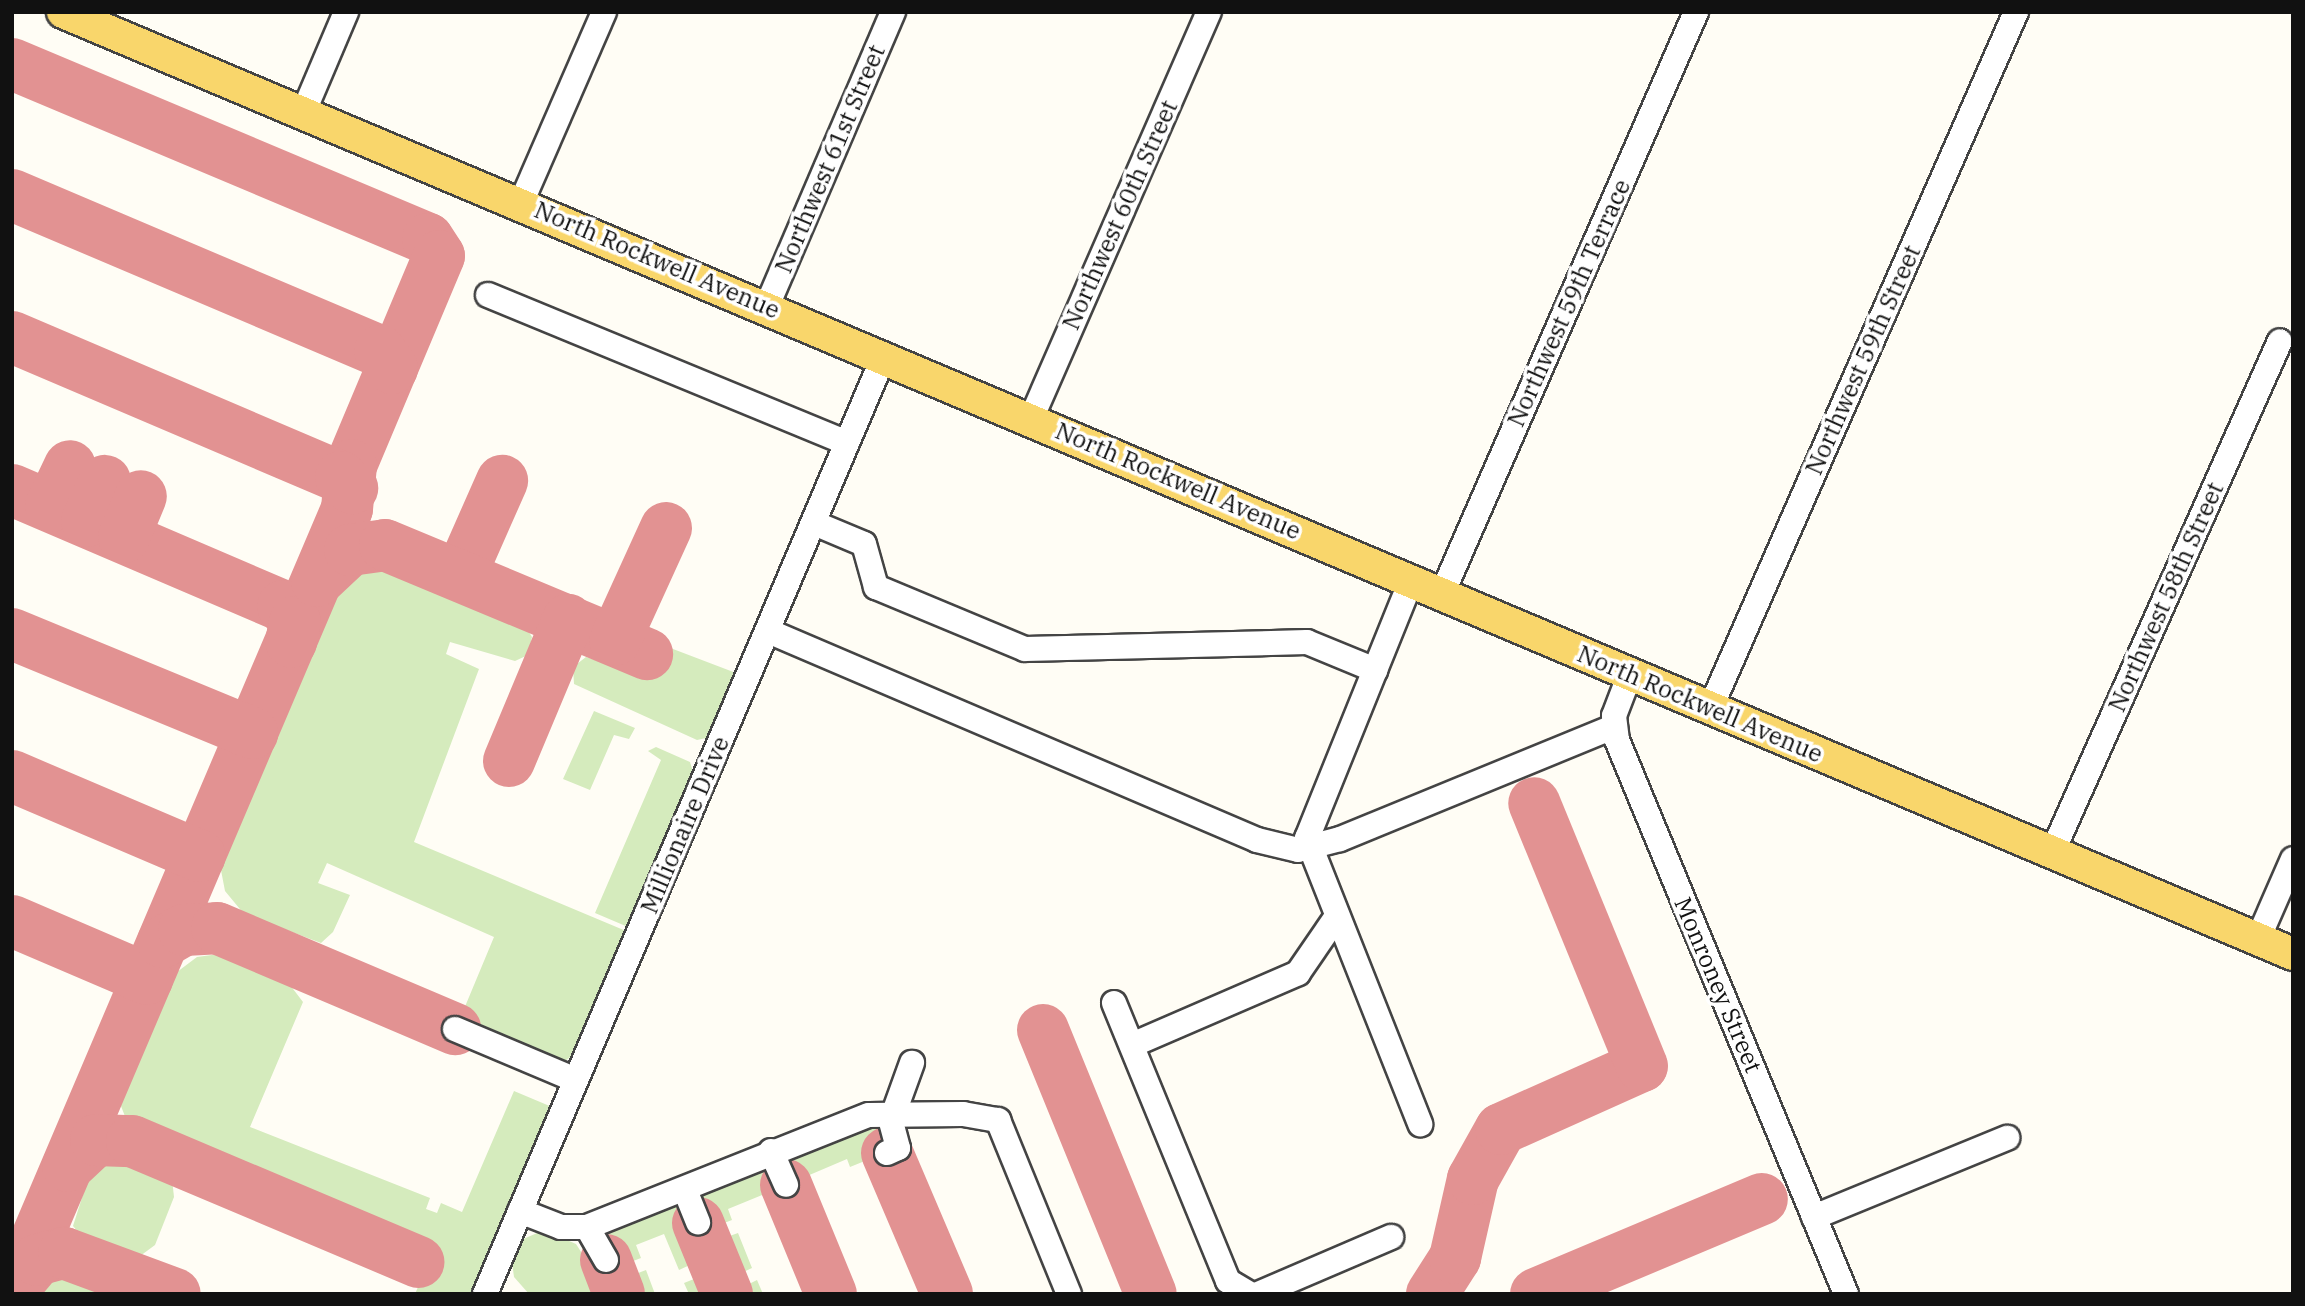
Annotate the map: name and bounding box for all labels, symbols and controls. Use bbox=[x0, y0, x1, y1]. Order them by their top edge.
street label: Northwest 61st Street bbox=[769, 41, 891, 277]
street label: Northwest 60th Street bbox=[1056, 96, 1184, 334]
street label: Northwest 59th Terrace bbox=[1501, 175, 1637, 431]
street label: North Rockwell Avenue bbox=[530, 195, 784, 325]
street label: Northwest 59th Street bbox=[1799, 241, 1927, 479]
street label: North Rockwell Avenue bbox=[1051, 416, 1305, 546]
street label: Northwest 58th Street bbox=[2102, 478, 2230, 716]
street label: North Rockwell Avenue bbox=[1573, 639, 1827, 769]
street label: Millionaire Drive bbox=[635, 732, 735, 918]
street label: Monroney Street bbox=[1668, 893, 1768, 1077]

